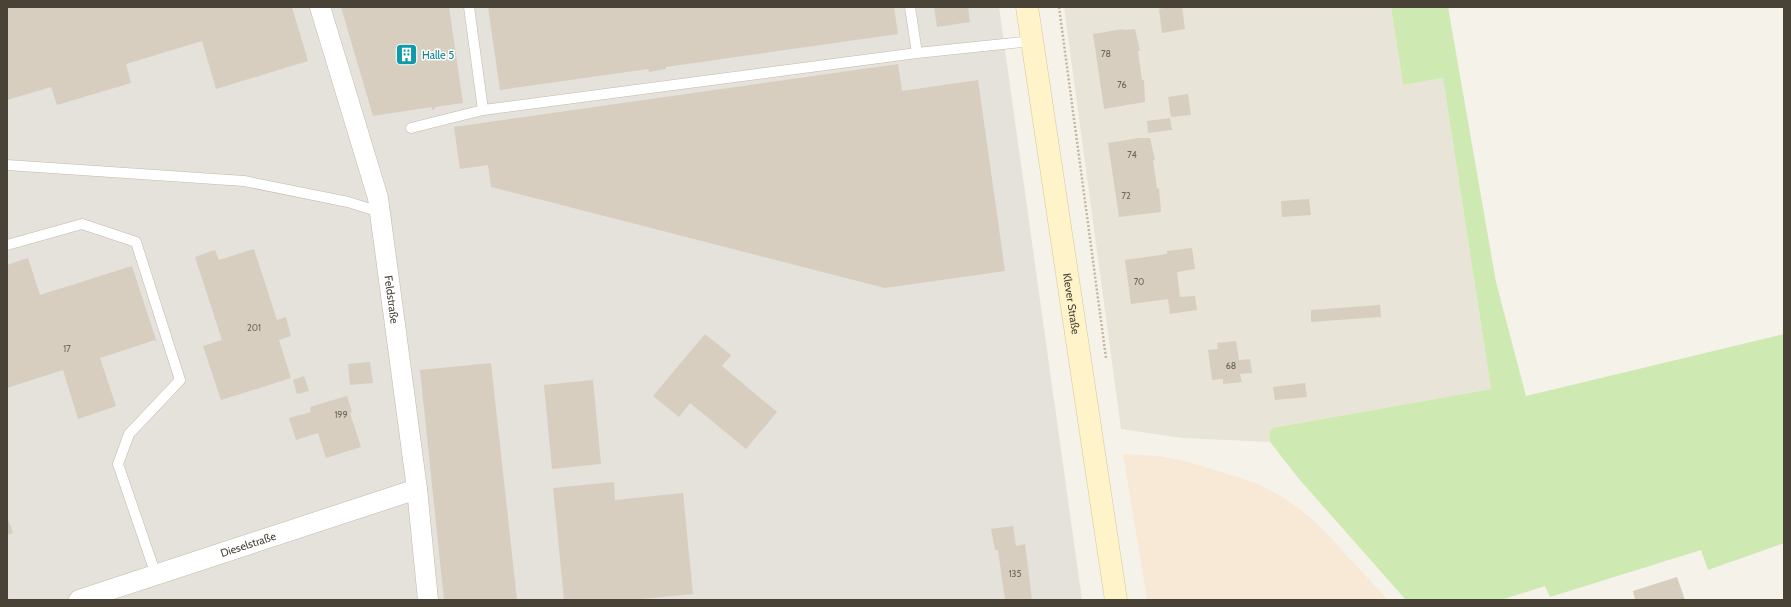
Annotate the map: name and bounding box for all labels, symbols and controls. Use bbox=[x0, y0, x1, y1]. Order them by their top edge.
building icon: Halle 5 bbox=[393, 42, 419, 68]
place label: Halle 5 bbox=[422, 48, 454, 62]
house number: 78 bbox=[1101, 48, 1111, 59]
house number: 76 bbox=[1117, 79, 1127, 90]
house number: 74 bbox=[1127, 149, 1137, 160]
house number: 72 bbox=[1121, 190, 1131, 201]
street label: Klever Straße bbox=[1060, 272, 1083, 336]
street label: Feldstraße bbox=[381, 275, 402, 325]
house number: 70 bbox=[1134, 276, 1144, 287]
house number: 201 bbox=[247, 322, 261, 333]
house number: 17 bbox=[63, 343, 71, 354]
house number: 68 bbox=[1226, 360, 1236, 371]
house number: 199 bbox=[334, 409, 348, 420]
street label: Dieselstraße bbox=[219, 529, 278, 560]
house number: 135 bbox=[1009, 568, 1021, 579]

